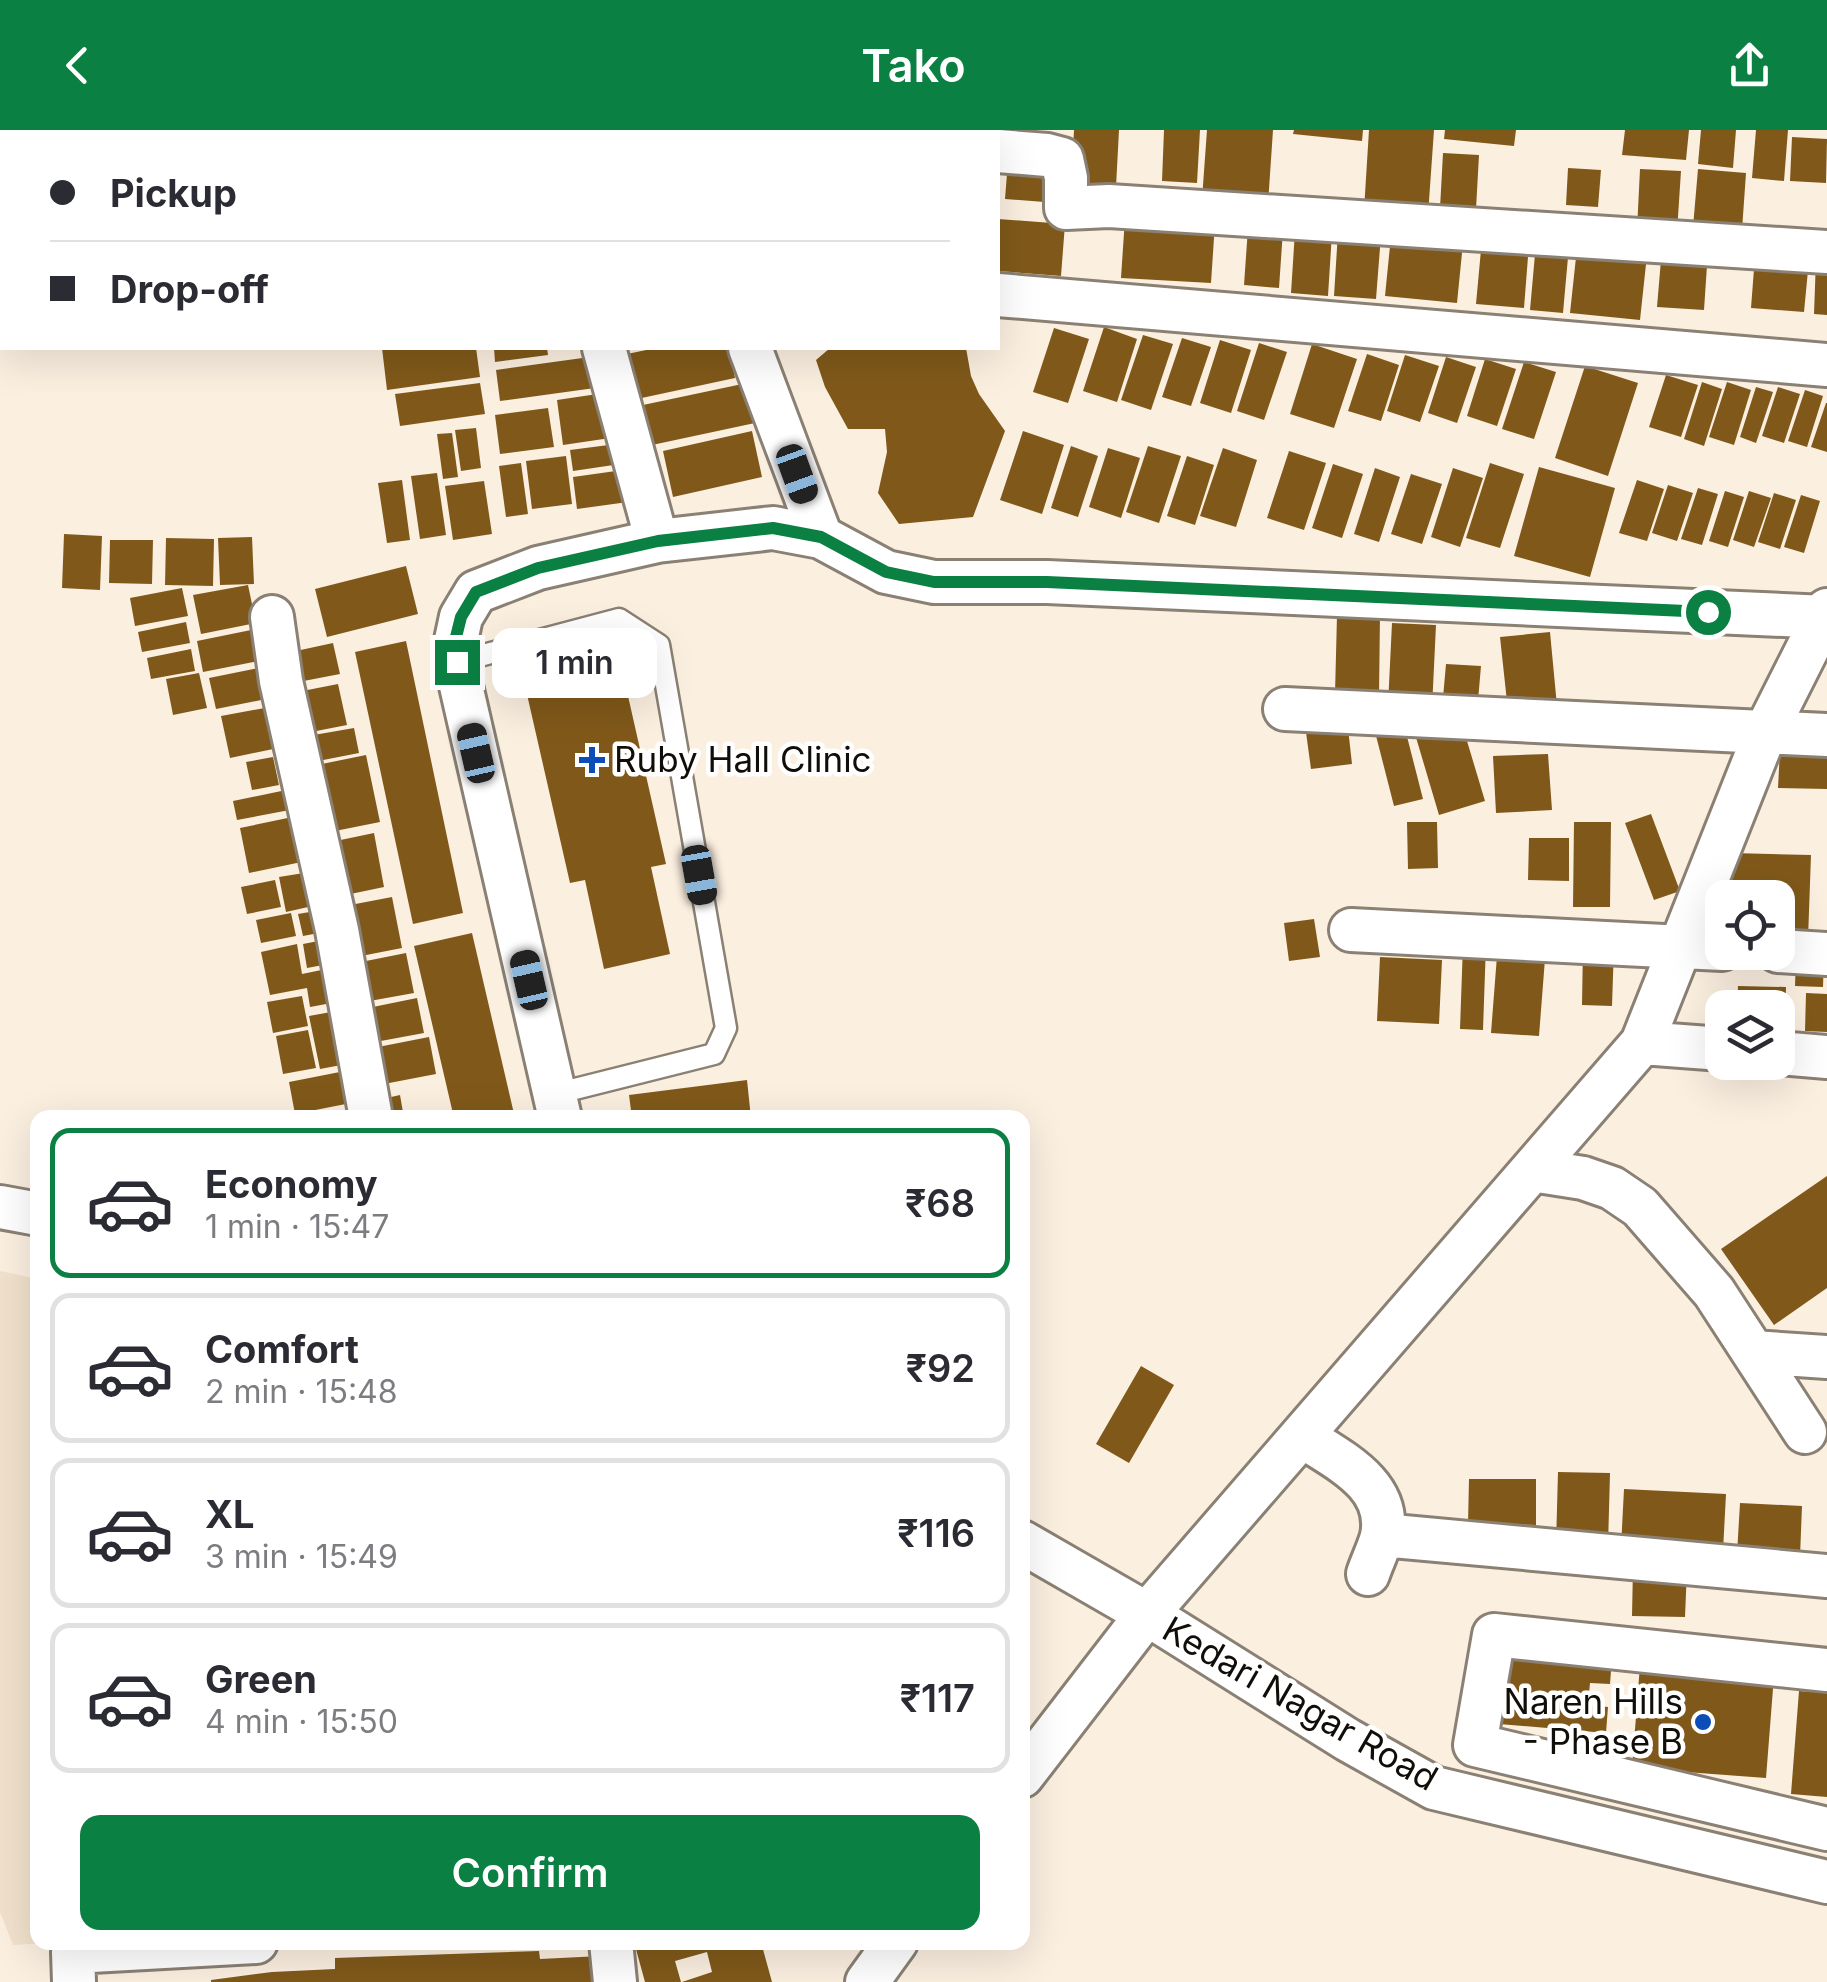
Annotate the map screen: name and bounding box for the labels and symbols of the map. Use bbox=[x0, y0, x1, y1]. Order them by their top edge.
car bbox=[773, 441, 821, 507]
route start bbox=[1686, 590, 1731, 635]
callout: 1 min bbox=[492, 627, 657, 697]
route end bbox=[435, 640, 480, 685]
car bbox=[455, 720, 497, 786]
place label: Ruby Hall Clinic bbox=[614, 738, 872, 780]
marker: Ruby Hall Clinic bbox=[579, 747, 605, 773]
car bbox=[679, 843, 719, 907]
car bbox=[508, 947, 550, 1013]
street label: Kedari Nagar Road bbox=[1156, 1607, 1445, 1799]
place label: Naren Hills - Phase B bbox=[1504, 1680, 1683, 1762]
marker: Naren Hills - Phase B bbox=[1692, 1711, 1714, 1733]

